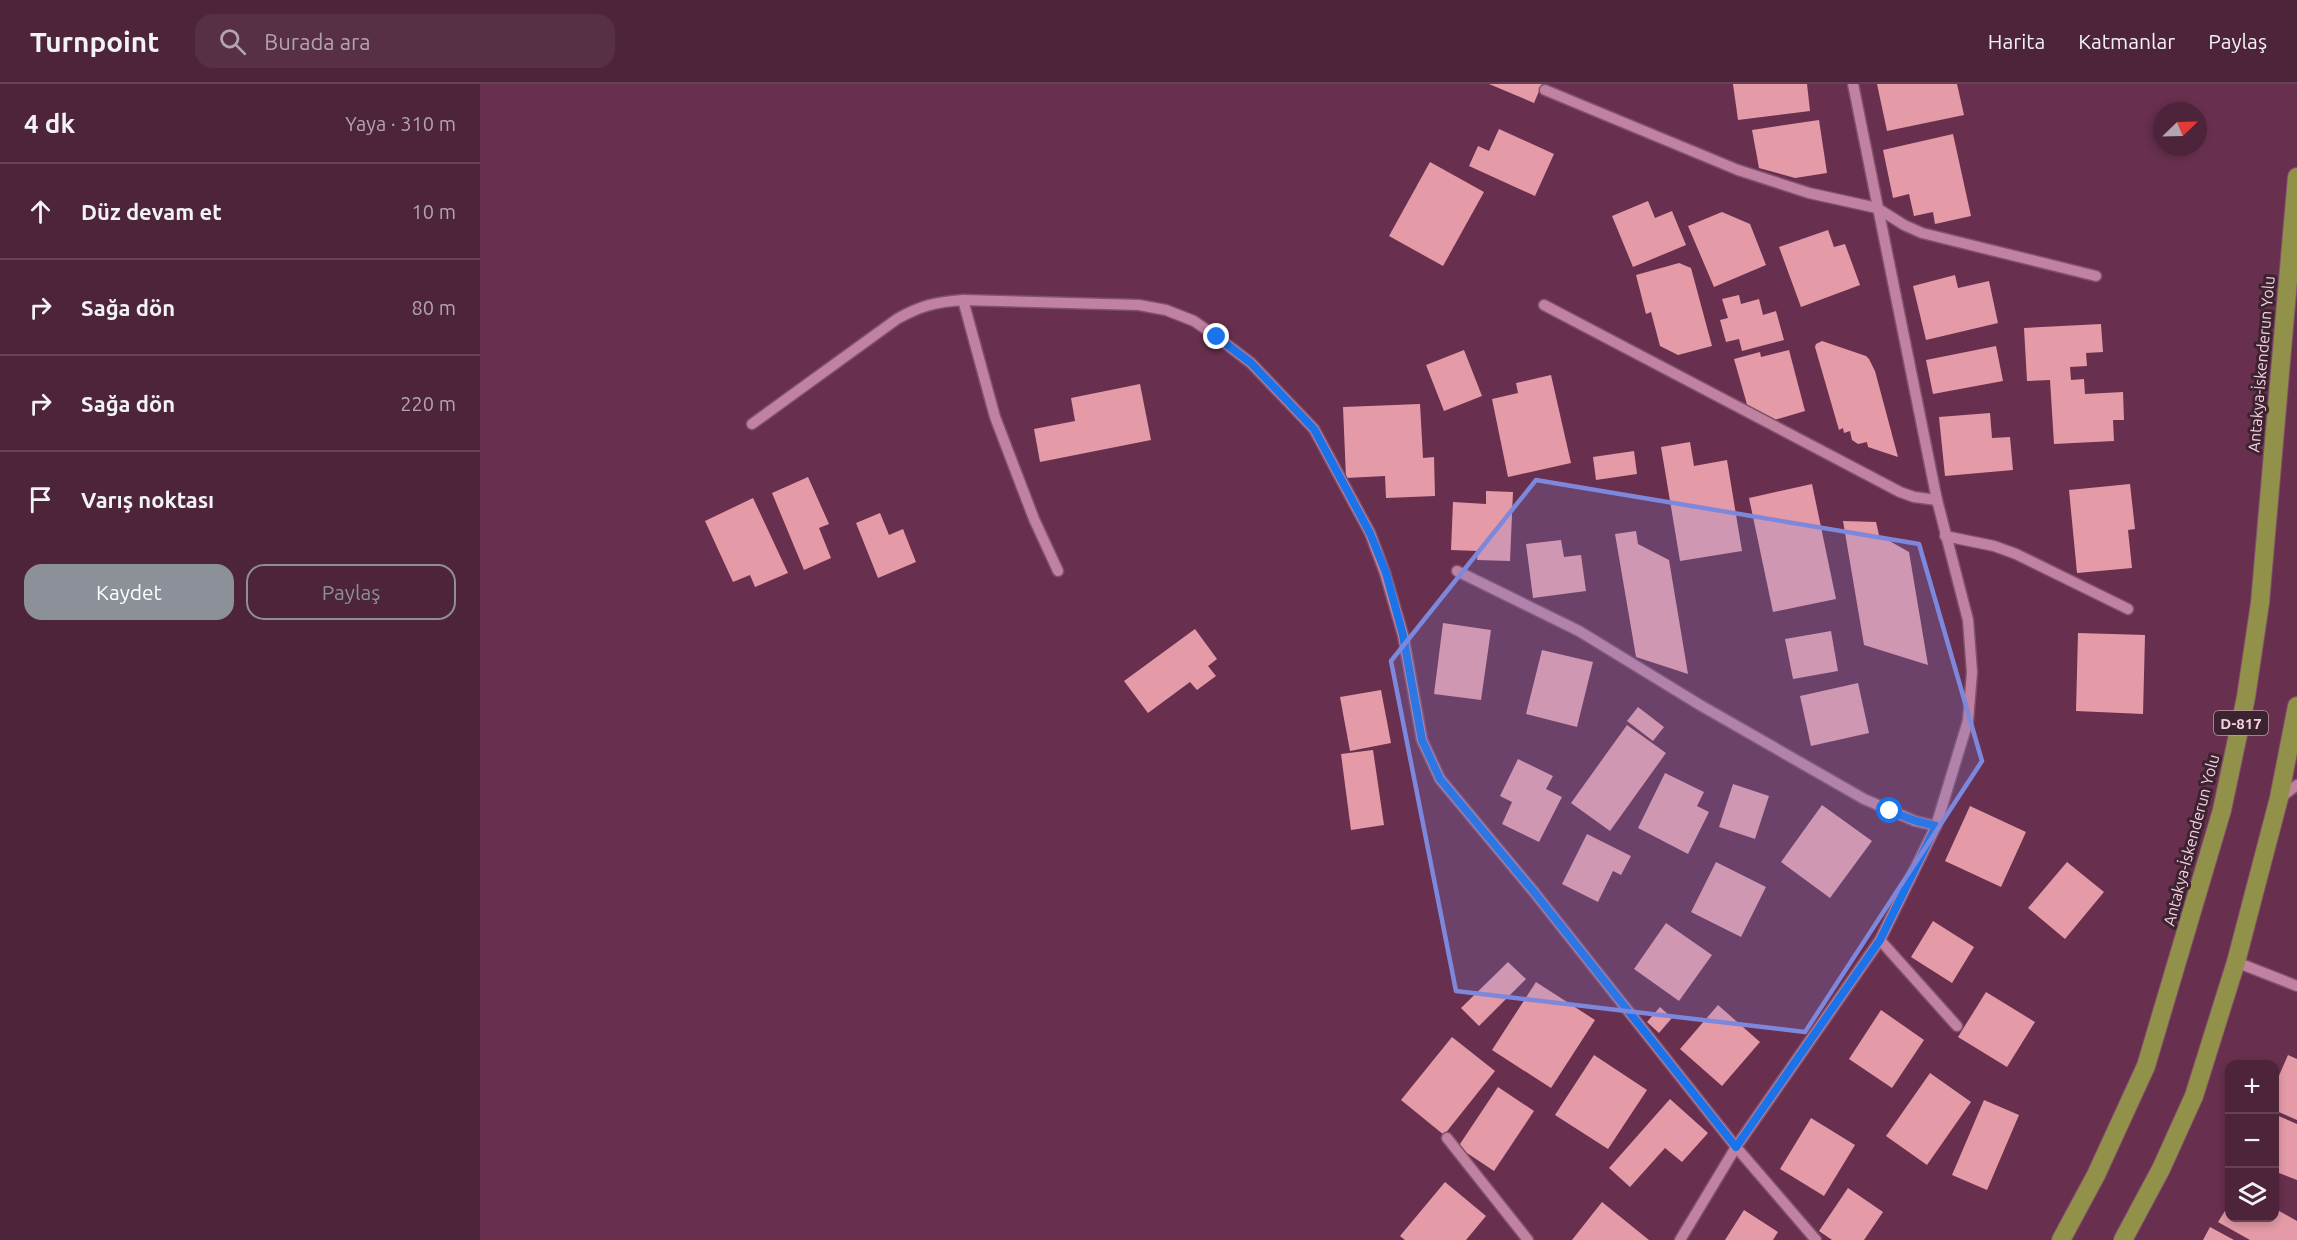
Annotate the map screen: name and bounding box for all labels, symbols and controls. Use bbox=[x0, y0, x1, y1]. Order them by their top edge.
search box bbox=[195, 14, 615, 68]
icon: search bbox=[216, 25, 249, 58]
text: Turnpoint bbox=[30, 26, 159, 57]
text: Burada ara bbox=[264, 29, 371, 54]
text: Harita bbox=[1988, 29, 2045, 53]
text: Katmanlar bbox=[2078, 29, 2175, 53]
text: Paylaş bbox=[2208, 29, 2267, 53]
north arrow bbox=[2153, 102, 2207, 156]
text: 4 dk bbox=[24, 109, 75, 138]
text: Yaya · 310 m bbox=[345, 112, 456, 135]
icon: ahead bbox=[24, 195, 57, 228]
text: Düz devam et bbox=[81, 199, 222, 224]
text: 10 m bbox=[412, 200, 456, 223]
street label: Antakya-İskenderun Yolu bbox=[2244, 275, 2278, 453]
icon: right bbox=[24, 291, 57, 324]
text: Sağa dön bbox=[81, 295, 175, 320]
text: 80 m bbox=[412, 296, 456, 319]
route end bbox=[1203, 323, 1229, 349]
icon: right bbox=[24, 387, 57, 420]
text: Sağa dön bbox=[81, 391, 175, 416]
text: 220 m bbox=[400, 392, 456, 415]
icon: arrive bbox=[24, 483, 57, 516]
text: Varış noktası bbox=[81, 487, 214, 512]
button: Kaydet bbox=[24, 564, 234, 620]
button: Paylaş bbox=[246, 564, 456, 620]
road number: D-817 bbox=[2214, 711, 2268, 735]
street label: Antakya-İskenderun Yolu bbox=[2159, 752, 2223, 928]
route start bbox=[1876, 797, 1902, 823]
map controls bbox=[2225, 1060, 2279, 1222]
button: + bbox=[2225, 1060, 2279, 1114]
button: − bbox=[2225, 1114, 2279, 1168]
button: layers bbox=[2225, 1168, 2279, 1222]

